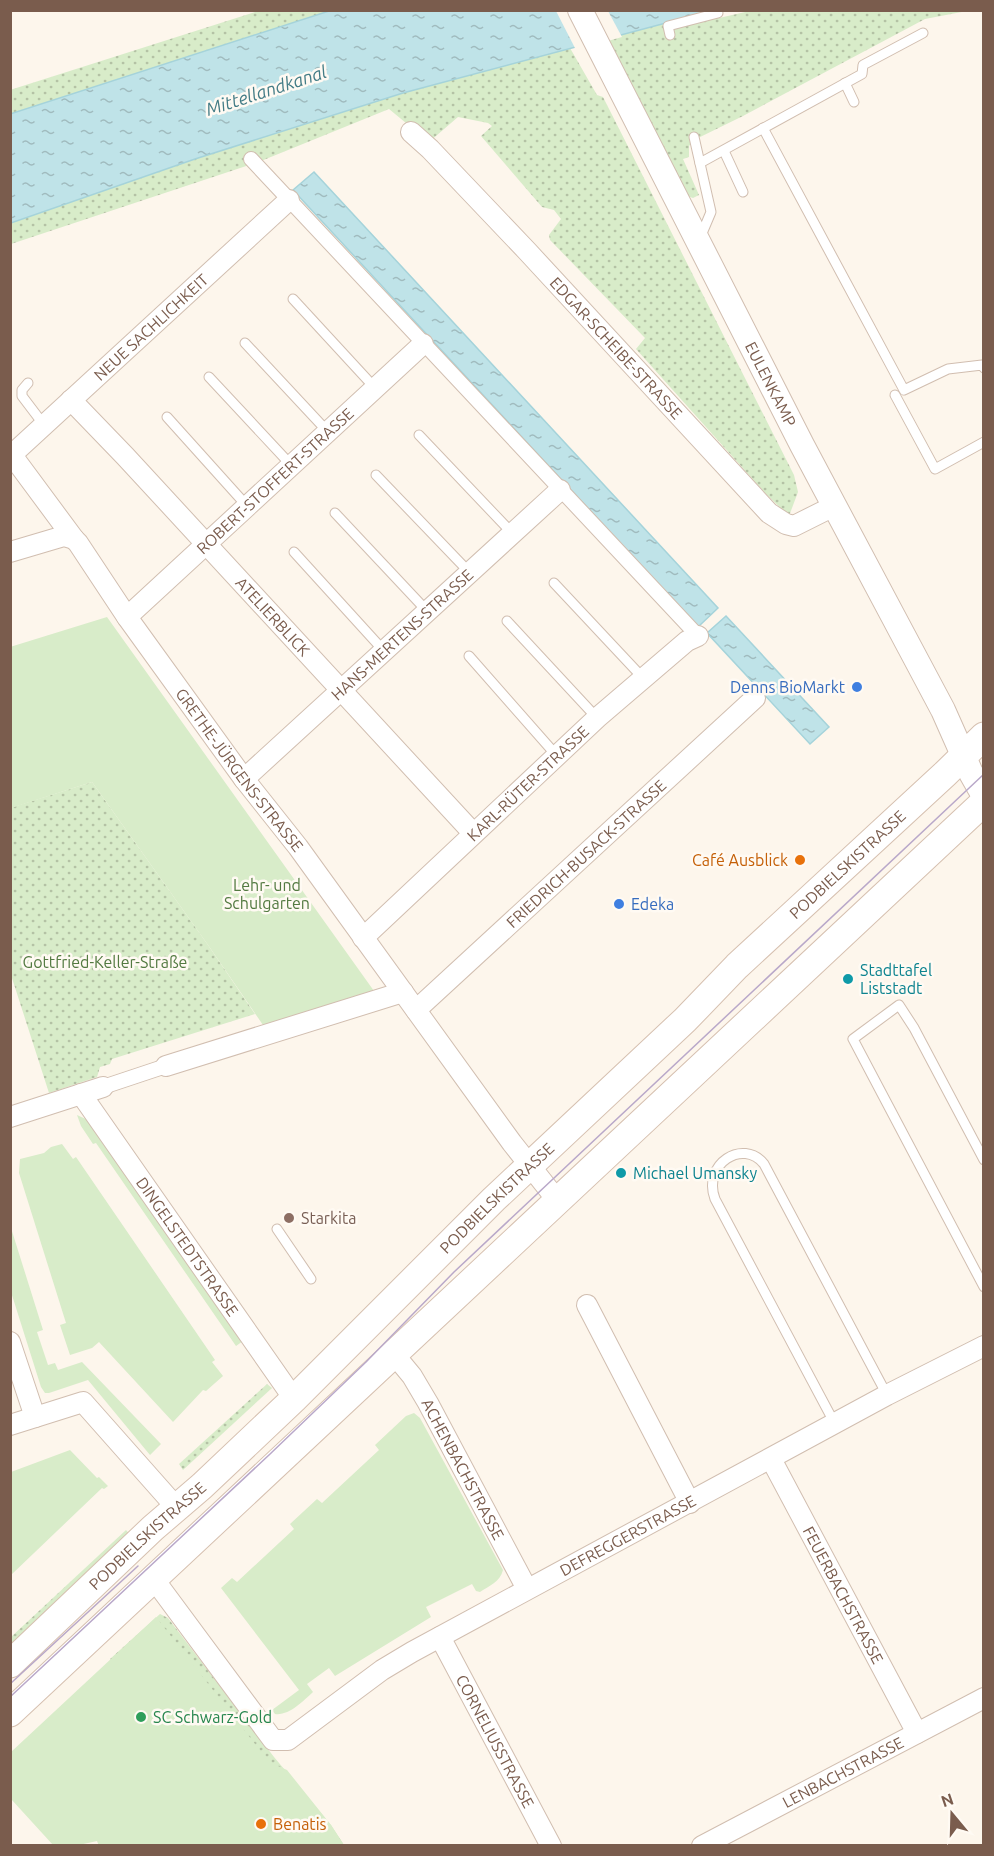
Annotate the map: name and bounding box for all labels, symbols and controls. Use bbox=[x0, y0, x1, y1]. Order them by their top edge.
water label: Mittellandkanal bbox=[203, 61, 329, 119]
street label: NEUE SACHLICHKEIT bbox=[90, 270, 212, 384]
street label: EDGAR-SCHEIBE-STRASSE bbox=[547, 273, 686, 422]
street label: EULENKAMP bbox=[742, 339, 800, 429]
street label: ROBERT-STOFFERT-STRASSE bbox=[193, 404, 357, 557]
street label: HANS-MERTENS-STRASSE bbox=[327, 565, 476, 704]
street label: ATELIERBLICK bbox=[232, 573, 314, 660]
place label: Denns BioMarkt bbox=[730, 678, 846, 696]
marker: Denns BioMarkt bbox=[850, 680, 864, 694]
street label: GRETHE-JÜRGENS-STRASSE bbox=[172, 685, 307, 855]
street label: KARL-RÜTER-STRASSE bbox=[463, 722, 592, 845]
street label: FRIEDRICH-BUSACK-STRASSE bbox=[503, 776, 669, 931]
street label: PODBIELSKISTRASSE bbox=[785, 806, 909, 922]
place label: Café Ausblick bbox=[692, 851, 788, 869]
marker: Café Ausblick bbox=[793, 853, 807, 867]
park label: Lehr- und Schulgarten bbox=[224, 876, 310, 912]
place label: Edeka bbox=[631, 895, 674, 913]
marker: Edeka bbox=[612, 897, 626, 911]
park label: Gottfried-Keller-Straße bbox=[23, 953, 187, 971]
place label: Stadttafel Liststadt bbox=[860, 961, 932, 997]
marker: Stadttafel Liststadt bbox=[841, 972, 855, 986]
street label: PODBIELSKISTRASSE bbox=[436, 1139, 557, 1257]
place label: Michael Umansky bbox=[633, 1164, 757, 1182]
marker: Michael Umansky bbox=[614, 1166, 628, 1180]
street label: DINGELSTEDTSTRASSE bbox=[133, 1174, 242, 1319]
place label: Starkita bbox=[301, 1209, 356, 1227]
marker: Starkita bbox=[282, 1211, 296, 1225]
street label: ACHENBACHSTRASSE bbox=[418, 1395, 508, 1543]
street label: PODBIELSKISTRASSE bbox=[85, 1478, 209, 1593]
street label: DEFREGGERSTRASSE bbox=[557, 1491, 699, 1579]
street label: FEUERBACHSTRASSE bbox=[800, 1523, 887, 1667]
street label: CORNELIUSSTRASSE bbox=[453, 1672, 538, 1811]
place label: SC Schwarz-Gold bbox=[153, 1708, 272, 1726]
marker: SC Schwarz-Gold bbox=[134, 1710, 148, 1724]
street label: LENBACHSTRASSE bbox=[779, 1733, 906, 1811]
north arrow bbox=[922, 1784, 982, 1844]
text: N bbox=[939, 1789, 956, 1810]
place label: Benatis bbox=[273, 1815, 327, 1833]
marker: Benatis bbox=[254, 1817, 268, 1831]

